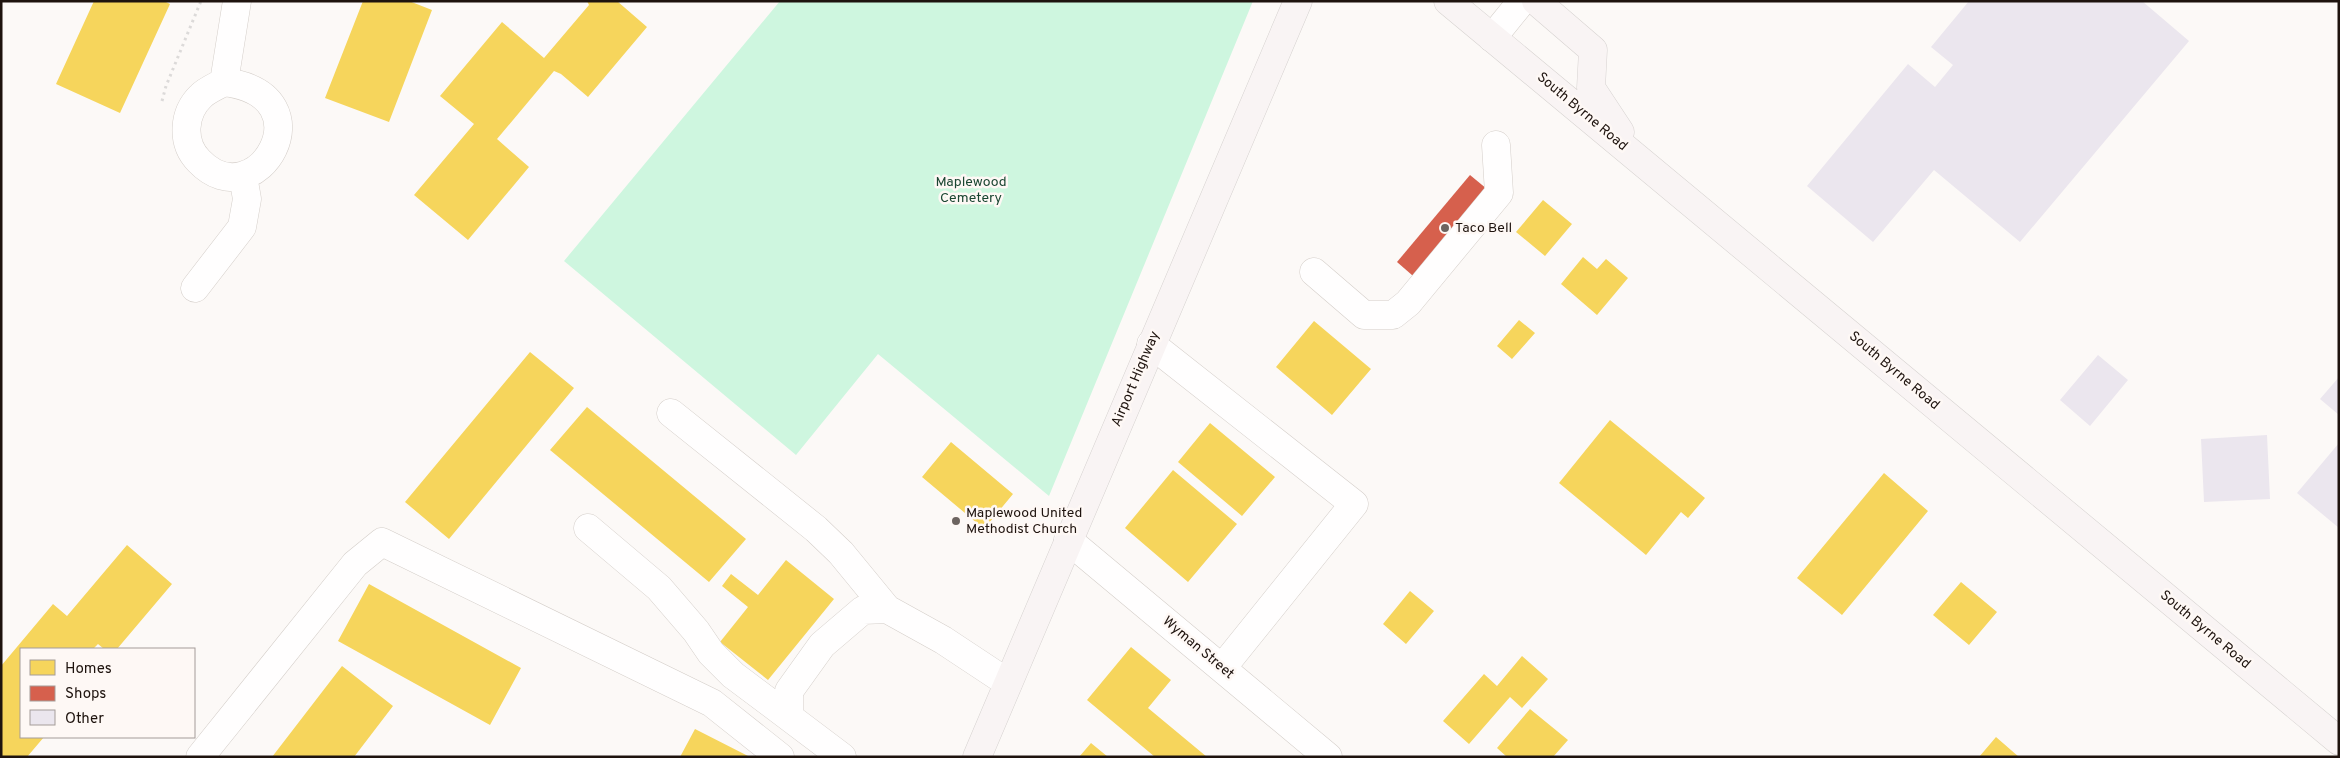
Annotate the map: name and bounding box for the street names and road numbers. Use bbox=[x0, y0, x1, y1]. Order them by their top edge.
street label: South Byrne Road bbox=[1533, 69, 1631, 155]
street label: South Byrne Road bbox=[1845, 328, 1943, 414]
street label: Airport Highway bbox=[1108, 329, 1164, 429]
street label: South Byrne Road bbox=[2156, 587, 2254, 673]
street label: Wyman Street bbox=[1159, 613, 1237, 683]

